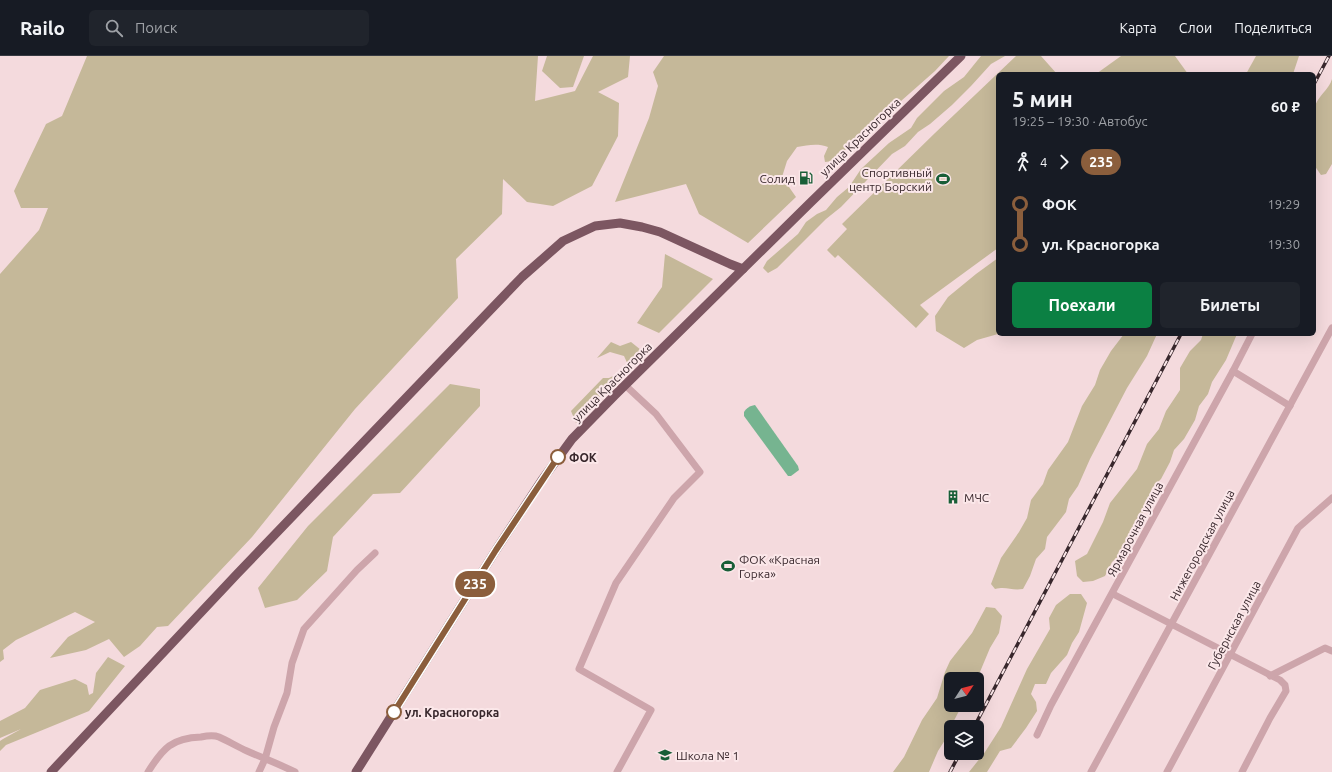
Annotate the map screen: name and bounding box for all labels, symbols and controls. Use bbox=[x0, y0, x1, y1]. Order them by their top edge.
search box bbox=[89, 10, 369, 46]
text: Railo bbox=[20, 17, 65, 39]
icon: search bbox=[103, 17, 125, 39]
text: Поиск bbox=[135, 19, 178, 36]
text: Карта bbox=[1119, 20, 1157, 36]
text: Слои bbox=[1179, 20, 1212, 36]
text: Поделиться bbox=[1234, 20, 1312, 36]
text: 5 мин bbox=[1012, 86, 1073, 111]
street label: улица Красногорка bbox=[817, 95, 903, 179]
text: 60 ₽ bbox=[1271, 98, 1300, 115]
text: 19:25 – 19:30 · Автобус bbox=[1012, 114, 1148, 128]
icon: walk bbox=[1012, 151, 1034, 173]
icon: forward bbox=[1053, 151, 1075, 173]
text: 235 bbox=[1089, 154, 1113, 170]
text: 4 bbox=[1040, 155, 1047, 169]
place label: Спортивный центр Борский bbox=[849, 166, 932, 193]
fuel station icon: Солид bbox=[798, 170, 814, 186]
sports icon: Спортивный центр Борский bbox=[935, 171, 951, 187]
place label: Солид bbox=[759, 172, 795, 185]
text: ФОК bbox=[1042, 196, 1077, 213]
text: 19:29 bbox=[1267, 197, 1300, 211]
text: ул. Красногорка bbox=[1042, 236, 1160, 253]
text: 19:30 bbox=[1267, 237, 1300, 251]
button: Поехали bbox=[1012, 282, 1152, 328]
button: Билеты bbox=[1160, 282, 1300, 328]
street label: улица Красногорка bbox=[570, 340, 654, 424]
marker: ФОК bbox=[550, 449, 566, 465]
place label: ФОК bbox=[569, 451, 597, 464]
street label: Ярмарочная улица bbox=[1105, 480, 1165, 578]
street label: Нижегородская улица bbox=[1167, 487, 1237, 603]
building icon: МЧС bbox=[945, 489, 961, 505]
place label: МЧС bbox=[964, 491, 990, 504]
place label: ФОК «Красная Горка» bbox=[739, 553, 820, 580]
sports icon: ФОК «Красная Горка» bbox=[720, 558, 736, 574]
line badge: 235 bbox=[452, 571, 498, 597]
text: 235 bbox=[463, 576, 487, 592]
street label: Губернская улица bbox=[1205, 578, 1263, 672]
north arrow bbox=[944, 672, 984, 712]
map controls bbox=[944, 672, 984, 760]
marker: ул. Красногорка bbox=[386, 704, 402, 720]
place label: ул. Красногорка bbox=[405, 706, 499, 719]
button: layers bbox=[944, 720, 984, 760]
school or university icon: Школа № 1 bbox=[657, 747, 673, 763]
place label: Школа № 1 bbox=[676, 749, 739, 762]

